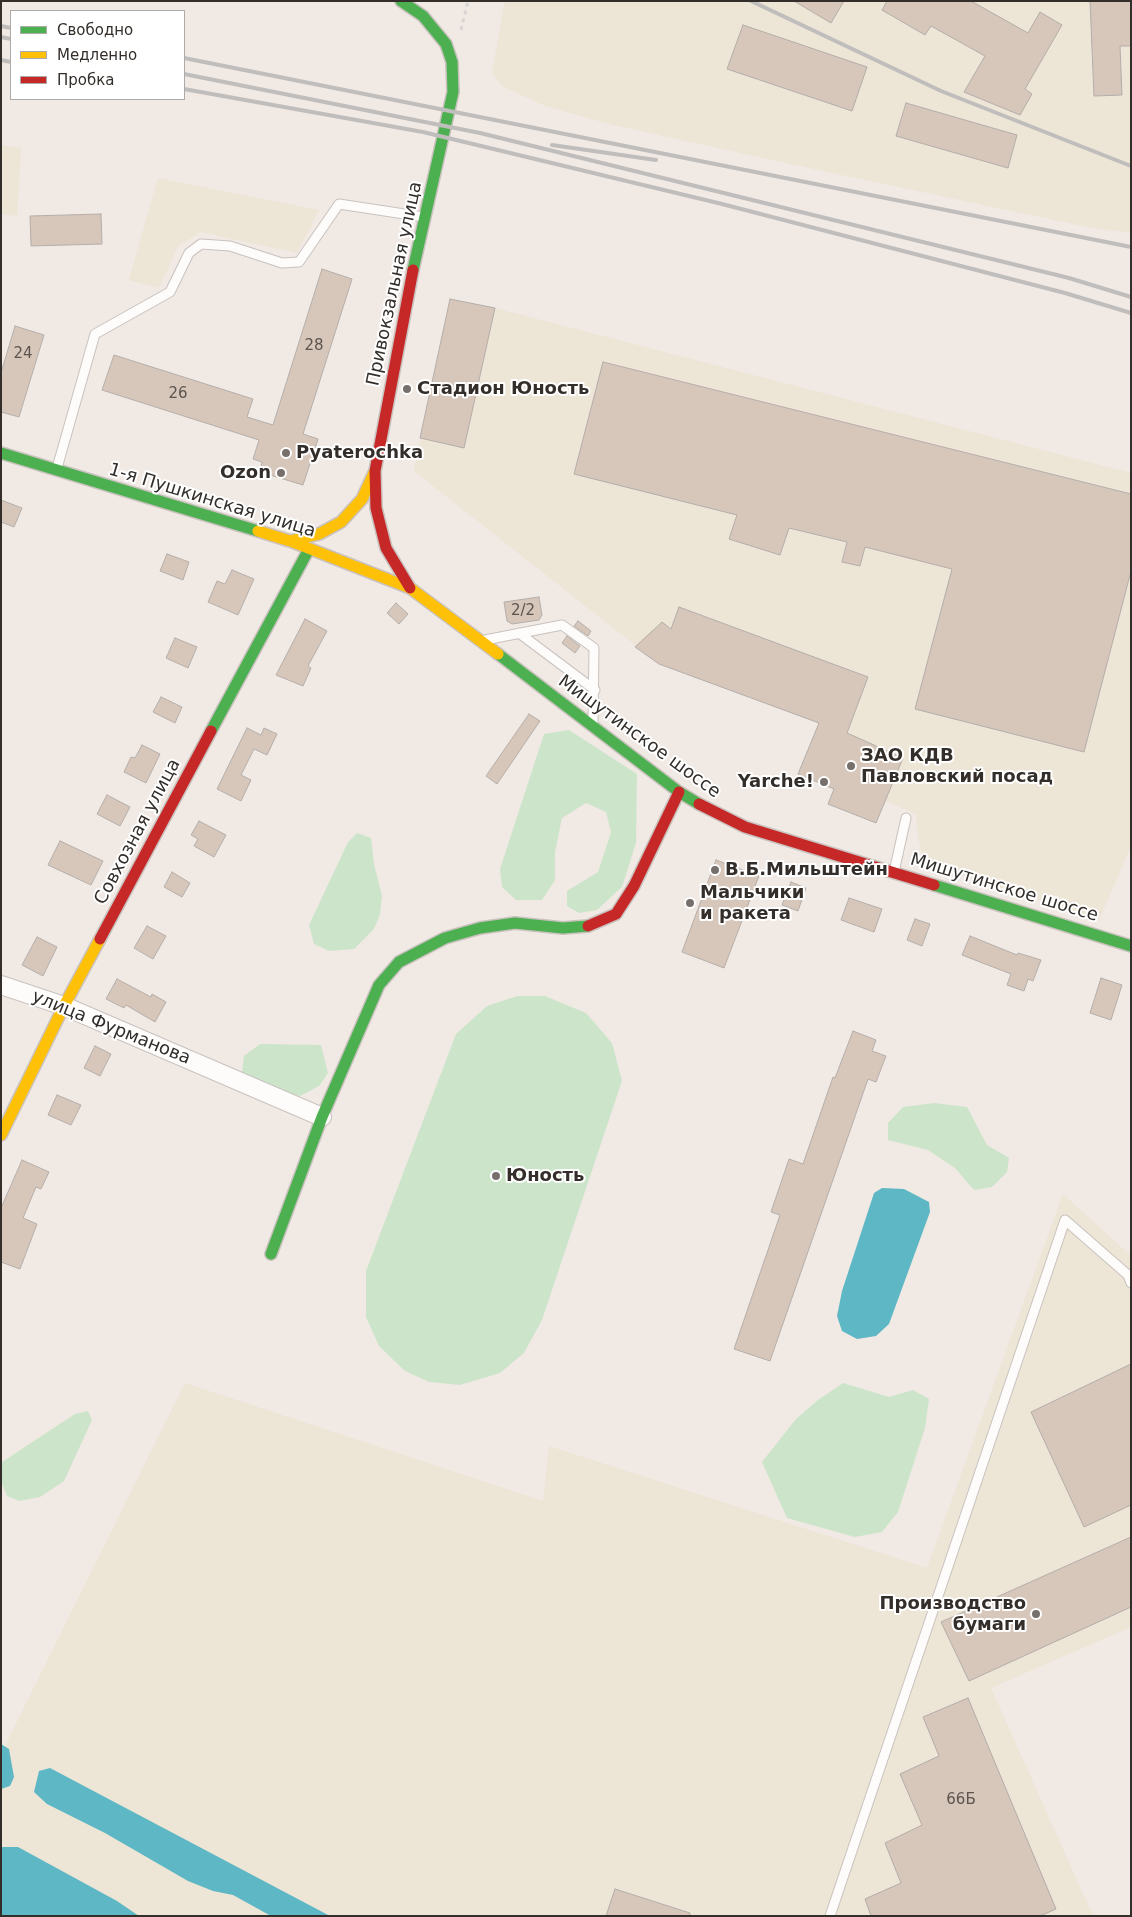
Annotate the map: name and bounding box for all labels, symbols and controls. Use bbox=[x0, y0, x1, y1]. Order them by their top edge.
legend bbox=[10, 10, 185, 100]
text: Свободно bbox=[57, 21, 133, 39]
text: Медленно bbox=[57, 46, 137, 64]
text: Пробка bbox=[57, 71, 114, 89]
street label: Привокзальная улица bbox=[363, 180, 427, 388]
house number: 28 bbox=[304, 337, 324, 355]
house number: 24 bbox=[13, 345, 33, 363]
place label: Стадион Юность bbox=[417, 378, 589, 400]
marker: Стадион Юность bbox=[401, 383, 413, 395]
house number: 26 bbox=[168, 385, 188, 403]
place label: Pyaterochka bbox=[296, 442, 423, 464]
marker: Pyaterochka bbox=[280, 447, 292, 459]
street label: 1-я Пушкинская улица bbox=[106, 459, 318, 543]
place label: Ozon bbox=[220, 462, 271, 484]
marker: Ozon bbox=[275, 467, 287, 479]
house number: 2/2 bbox=[511, 602, 535, 620]
street label: Мишутинское шоссе bbox=[554, 671, 724, 803]
place label: ЗАО КДВ Павловский посад bbox=[861, 745, 1053, 788]
street label: Совхозная улица bbox=[90, 755, 186, 909]
marker: ЗАО КДВ Павловский посад bbox=[845, 760, 857, 772]
place label: Yarche! bbox=[738, 771, 814, 793]
marker: Yarche! bbox=[818, 776, 830, 788]
street label: Мишутинское шоссе bbox=[907, 849, 1101, 927]
place label: В.Б.Мильштейн bbox=[725, 859, 888, 881]
marker: В.Б.Мильштейн bbox=[709, 864, 721, 876]
place label: Мальчики и ракета bbox=[700, 882, 804, 924]
marker: Мальчики и ракета bbox=[684, 897, 696, 909]
street label: улица Фурманова bbox=[28, 986, 194, 1070]
place label: Юность bbox=[506, 1165, 584, 1187]
marker: Юность bbox=[490, 1170, 502, 1182]
place label: Производство бумаги bbox=[879, 1593, 1026, 1636]
marker: Производство бумаги bbox=[1030, 1608, 1042, 1620]
house number: 66Б bbox=[946, 1791, 976, 1809]

